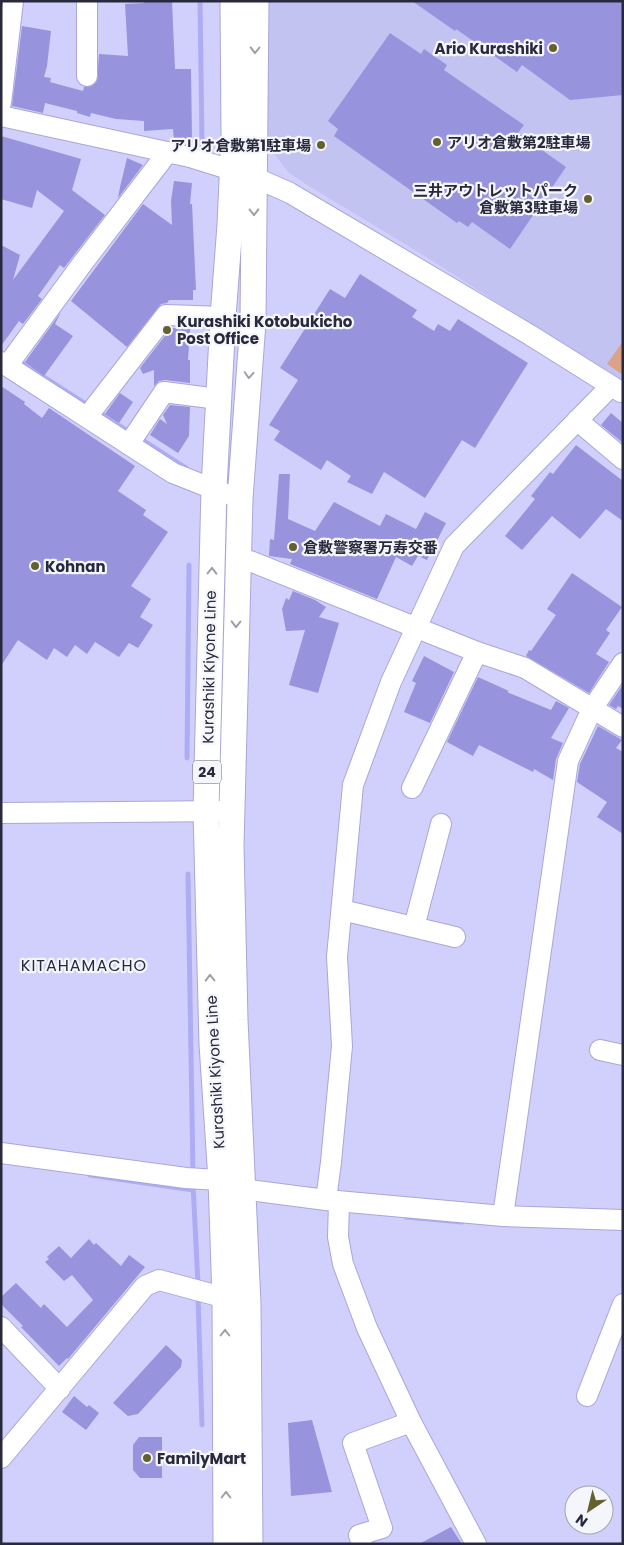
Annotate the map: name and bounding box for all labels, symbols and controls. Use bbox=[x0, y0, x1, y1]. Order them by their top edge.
place label: Ario Kurashiki bbox=[435, 38, 543, 59]
marker: Ario Kurashiki bbox=[547, 42, 559, 54]
one-way arrow bbox=[250, 46, 260, 54]
place label: アリオ倉敷第2駐車場 bbox=[447, 132, 591, 153]
place label: アリオ倉敷第1駐車場 bbox=[170, 135, 311, 156]
marker: アリオ倉敷第2駐車場 bbox=[431, 136, 443, 148]
marker: アリオ倉敷第1駐車場 bbox=[315, 139, 327, 151]
place label: 三井アウトレットパーク 倉敷第3駐車場 bbox=[413, 180, 578, 218]
marker: 三井アウトレットパーク 倉敷第3駐車場 bbox=[582, 193, 594, 205]
one-way arrow bbox=[249, 209, 260, 217]
place label: Kurashiki Kotobukicho Post Office bbox=[177, 311, 353, 349]
marker: Kurashiki Kotobukicho Post Office bbox=[161, 324, 173, 336]
one-way arrow bbox=[244, 371, 255, 379]
place label: 倉敷警察署万寿交番 bbox=[303, 537, 438, 558]
marker: 倉敷警察署万寿交番 bbox=[287, 541, 299, 553]
place label: Kohnan bbox=[45, 556, 106, 577]
marker: Kohnan bbox=[29, 560, 41, 572]
one-way arrow bbox=[206, 566, 217, 574]
street label: Kurashiki Kiyone Line bbox=[197, 590, 221, 744]
one-way arrow bbox=[231, 621, 242, 629]
road number: 24 bbox=[193, 760, 221, 784]
district label: KITAHAMACHO bbox=[21, 954, 147, 977]
one-way arrow bbox=[205, 974, 215, 982]
street label: Kurashiki Kiyone Line bbox=[200, 995, 230, 1149]
one-way arrow bbox=[220, 1328, 230, 1336]
place label: FamilyMart bbox=[157, 1448, 246, 1469]
marker: FamilyMart bbox=[141, 1452, 153, 1464]
north arrow bbox=[564, 1485, 614, 1535]
one-way arrow bbox=[221, 1491, 231, 1498]
text: N bbox=[571, 1509, 592, 1532]

